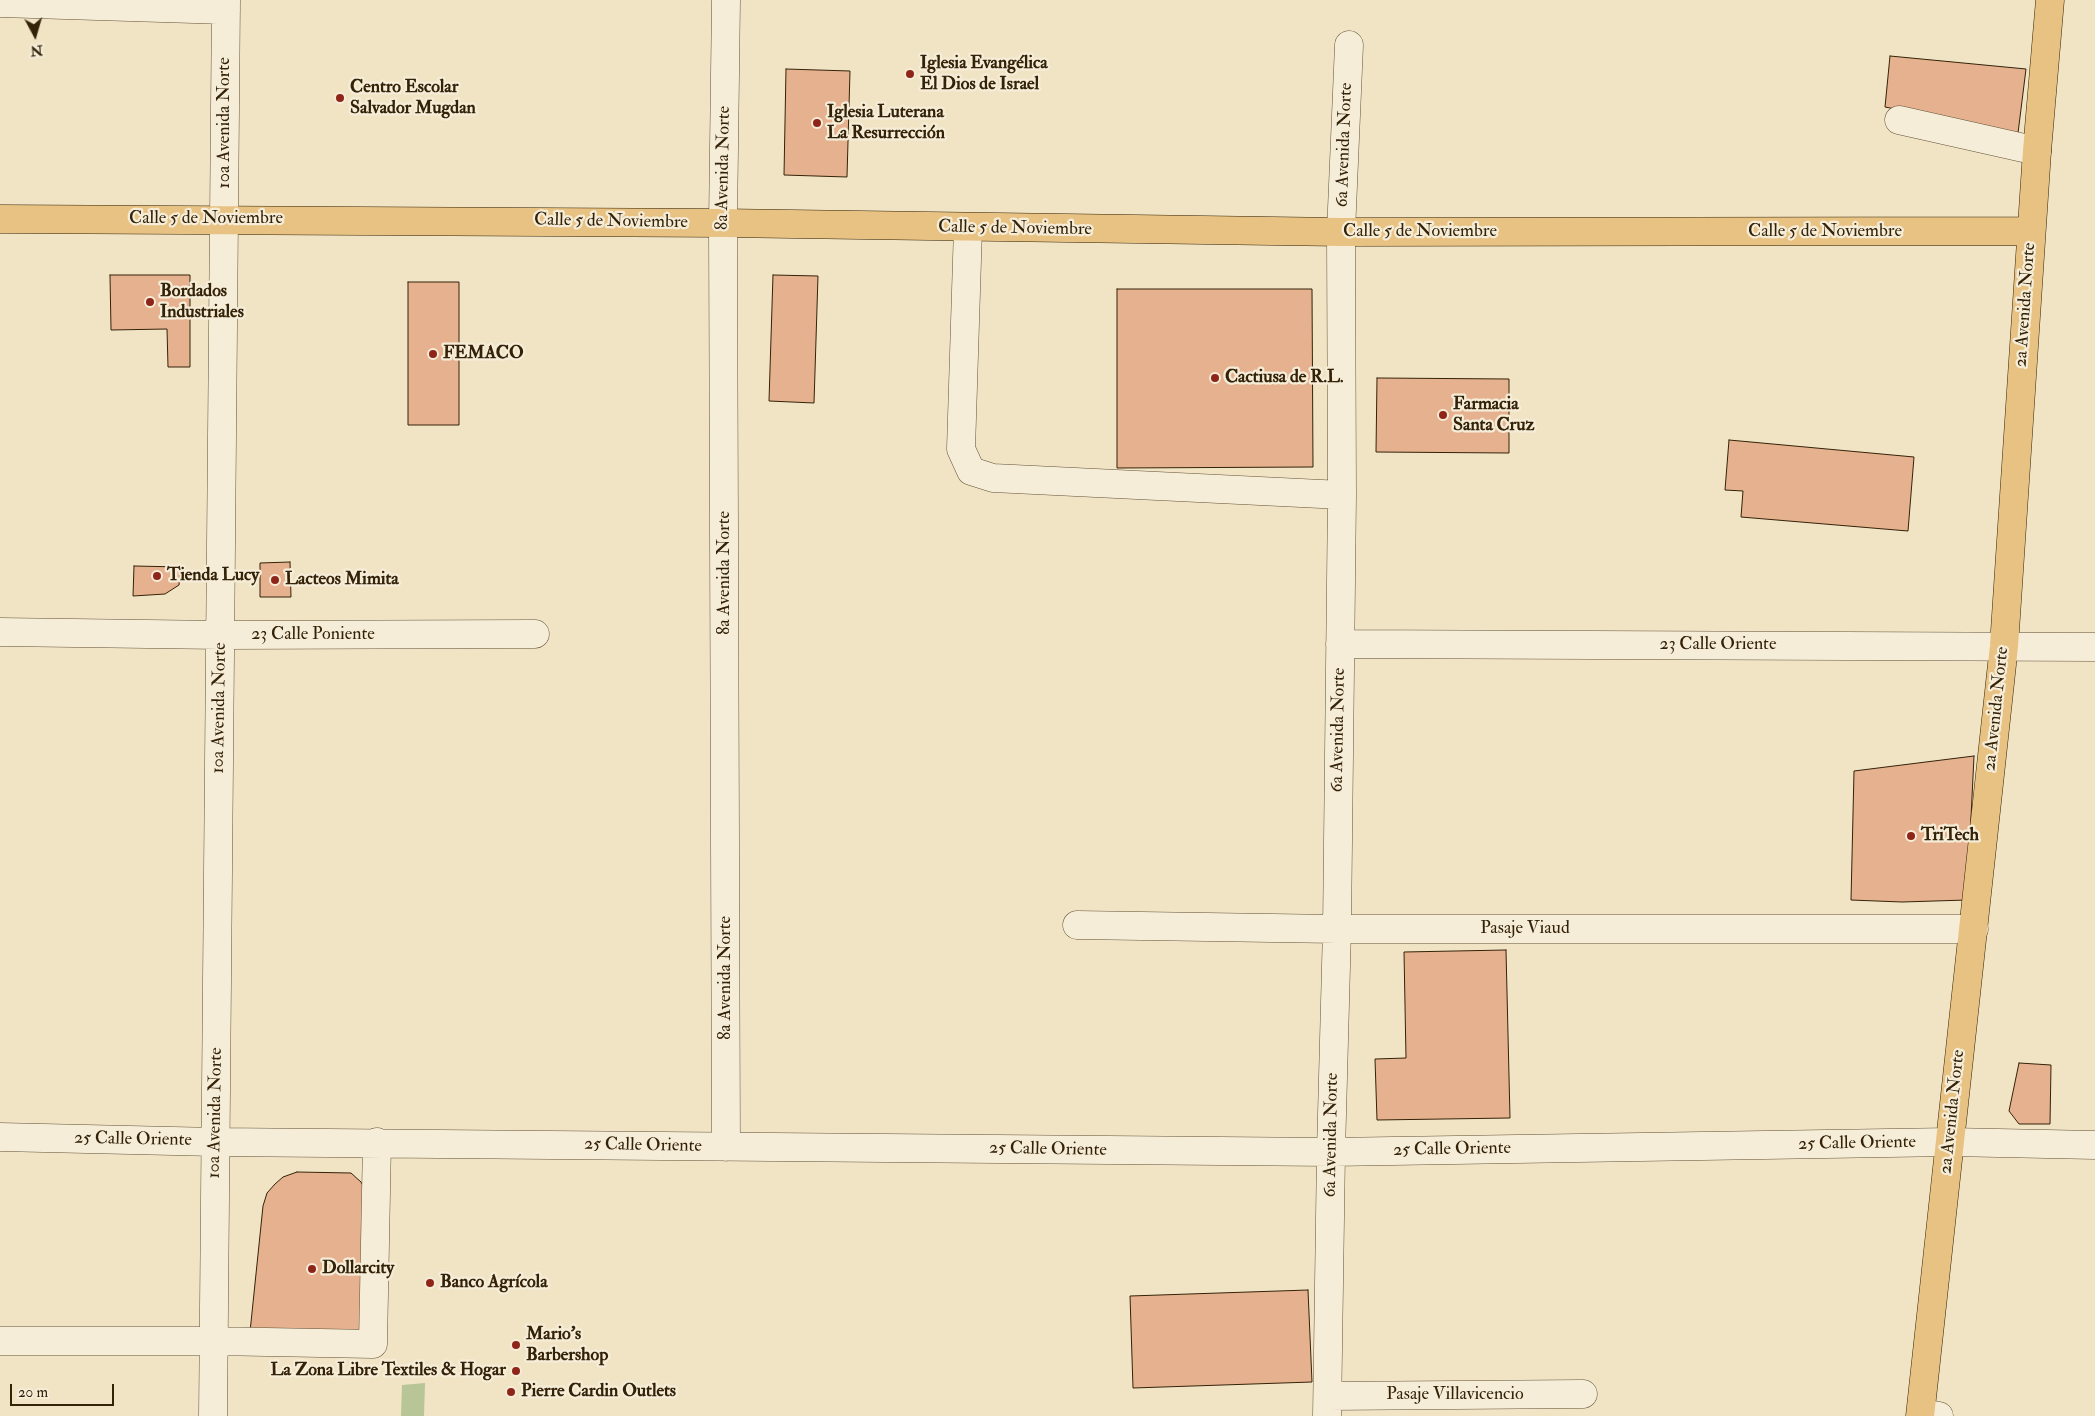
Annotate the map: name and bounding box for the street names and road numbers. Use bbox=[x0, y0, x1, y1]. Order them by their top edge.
street label: 10a Avenida Norte bbox=[214, 57, 236, 189]
street label: 6a Avenida Norte bbox=[1332, 82, 1358, 208]
street label: 8a Avenida Norte bbox=[712, 106, 736, 230]
street label: Calle 5 de Noviembre bbox=[129, 208, 283, 230]
street label: Calle 5 de Noviembre bbox=[534, 210, 688, 234]
street label: Calle 5 de Noviembre bbox=[938, 217, 1092, 241]
street label: Calle 5 de Noviembre bbox=[1343, 221, 1497, 243]
street label: Calle 5 de Noviembre bbox=[1748, 221, 1902, 243]
street label: 2a Avenida Norte bbox=[2011, 242, 2041, 368]
street label: 8a Avenida Norte bbox=[714, 511, 736, 635]
street label: 23 Calle Poniente bbox=[251, 624, 375, 646]
street label: 23 Calle Oriente bbox=[1660, 634, 1776, 656]
street label: 10a Avenida Norte bbox=[208, 642, 232, 774]
street label: 2a Avenida Norte bbox=[1980, 646, 2014, 772]
street label: 6a Avenida Norte bbox=[1327, 667, 1351, 793]
street label: 8a Avenida Norte bbox=[715, 916, 737, 1040]
street label: Pasaje Viaud bbox=[1480, 918, 1570, 940]
street label: 10a Avenida Norte bbox=[204, 1047, 228, 1179]
street label: 2a Avenida Norte bbox=[1936, 1049, 1970, 1175]
street label: 6a Avenida Norte bbox=[1320, 1072, 1344, 1198]
street label: 25 Calle Oriente bbox=[74, 1128, 192, 1152]
street label: 25 Calle Oriente bbox=[1798, 1132, 1916, 1156]
street label: 25 Calle Oriente bbox=[584, 1134, 702, 1158]
street label: 25 Calle Oriente bbox=[989, 1138, 1107, 1162]
street label: 25 Calle Oriente bbox=[1393, 1138, 1511, 1162]
street label: Pasaje Villavicencio bbox=[1386, 1384, 1524, 1406]

